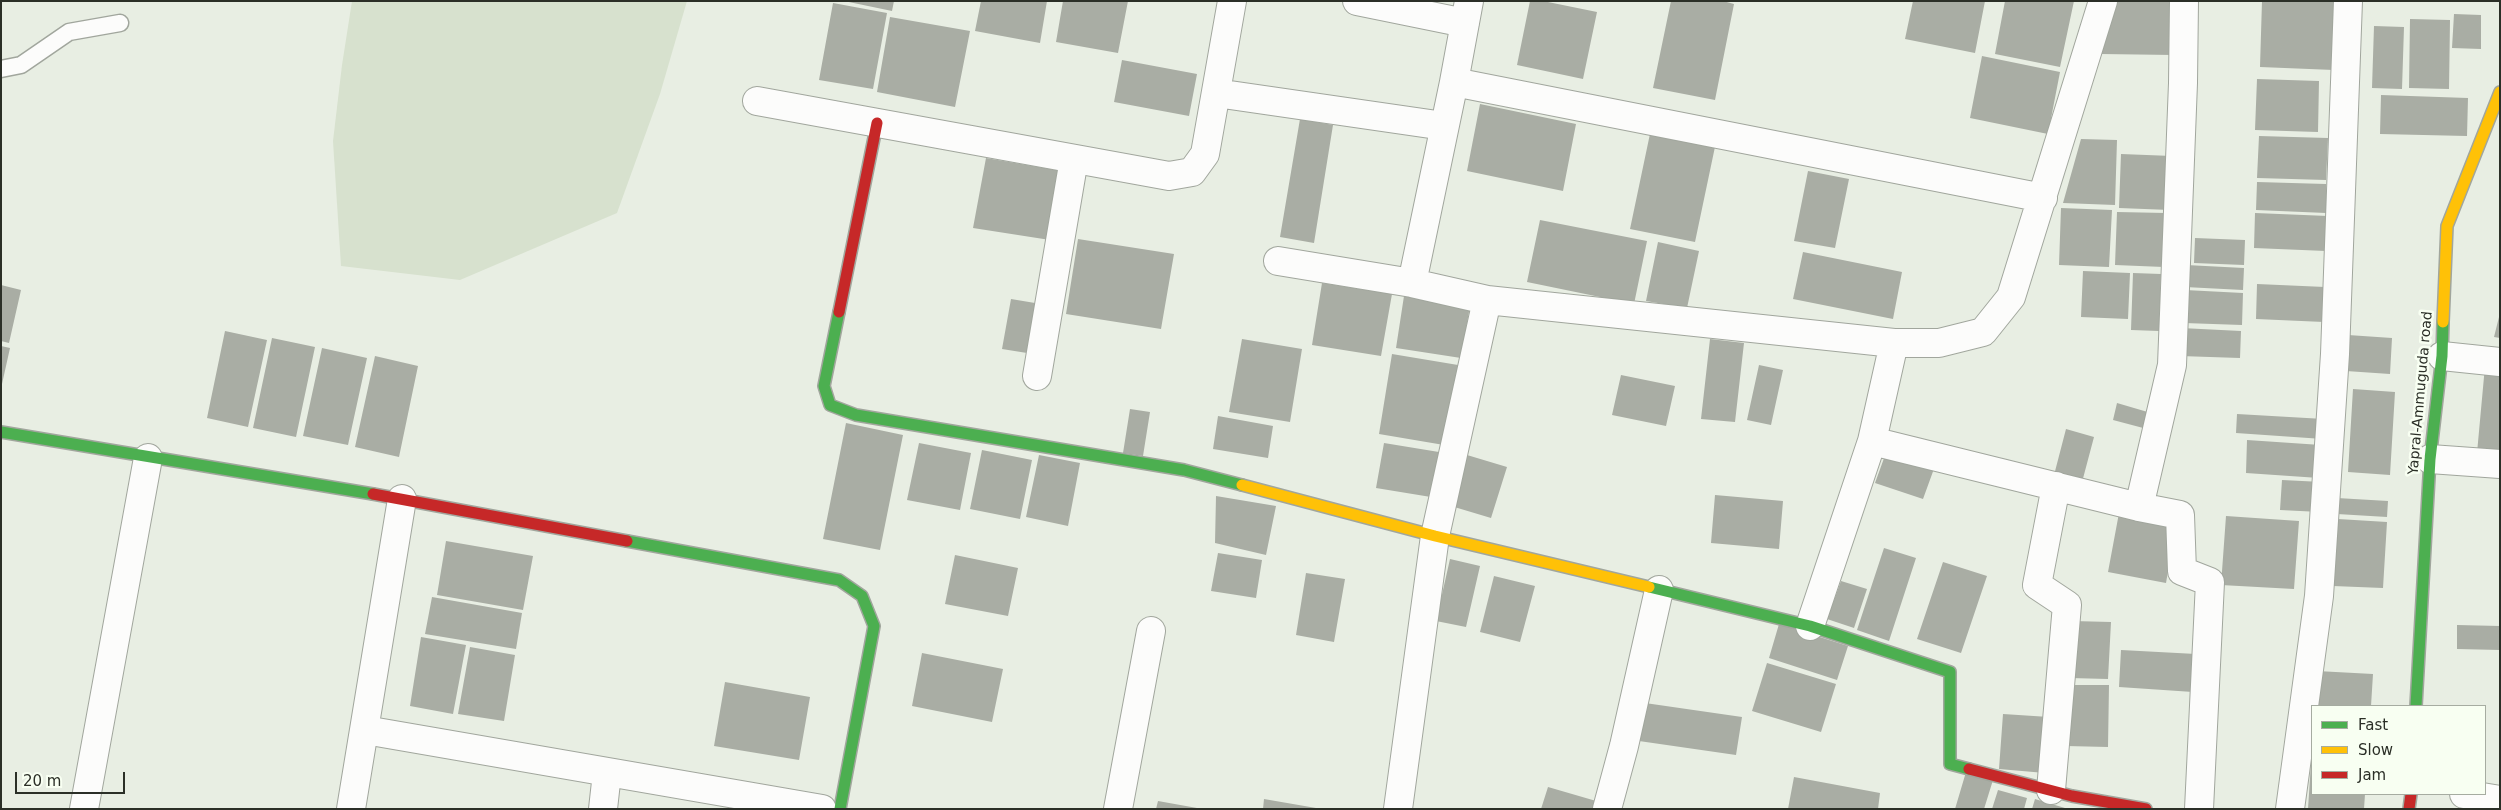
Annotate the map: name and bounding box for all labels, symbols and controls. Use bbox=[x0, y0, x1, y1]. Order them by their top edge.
street label: Yapral-Ammuguda road bbox=[2405, 311, 2437, 475]
legend bbox=[2311, 705, 2486, 795]
text: Fast bbox=[2358, 716, 2388, 734]
text: Slow bbox=[2358, 741, 2393, 759]
scale bar bbox=[18, 762, 128, 794]
text: Jam bbox=[2358, 766, 2386, 784]
text: 20 m bbox=[23, 772, 61, 790]

